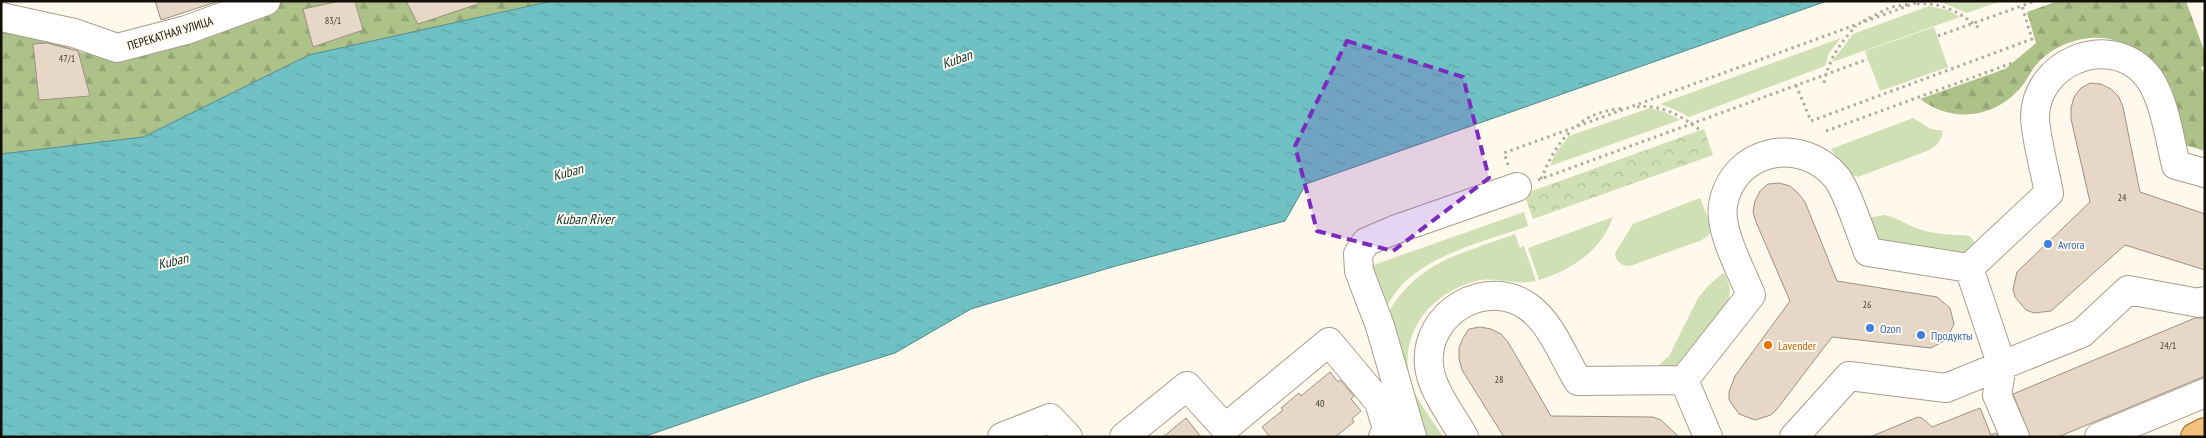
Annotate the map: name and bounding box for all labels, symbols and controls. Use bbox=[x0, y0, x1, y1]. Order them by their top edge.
street label: ПЕРЕКАТНАЯ УЛИЦА bbox=[126, 13, 215, 53]
house number: 83/1 bbox=[325, 14, 341, 27]
water label: Kuban bbox=[940, 45, 975, 72]
house number: 47/1 bbox=[59, 52, 75, 65]
water label: Kuban bbox=[551, 159, 586, 185]
house number: 24 bbox=[2118, 191, 2127, 204]
water label: Kuban River bbox=[556, 210, 616, 228]
place label: Avrora bbox=[2058, 237, 2085, 252]
marker: Avrora bbox=[2042, 238, 2054, 250]
water label: Kuban bbox=[156, 249, 191, 273]
house number: 26 bbox=[1863, 298, 1872, 311]
place label: Ozon bbox=[1880, 321, 1901, 336]
marker: Ozon bbox=[1864, 322, 1876, 334]
place label: Продукты bbox=[1931, 328, 1972, 343]
marker: Продукты bbox=[1915, 329, 1927, 341]
place label: Lavender bbox=[1778, 338, 1817, 353]
marker: Lavender bbox=[1762, 339, 1774, 351]
house number: 24/1 bbox=[2160, 339, 2176, 352]
house number: 28 bbox=[1495, 373, 1504, 386]
house number: 40 bbox=[1316, 397, 1325, 410]

